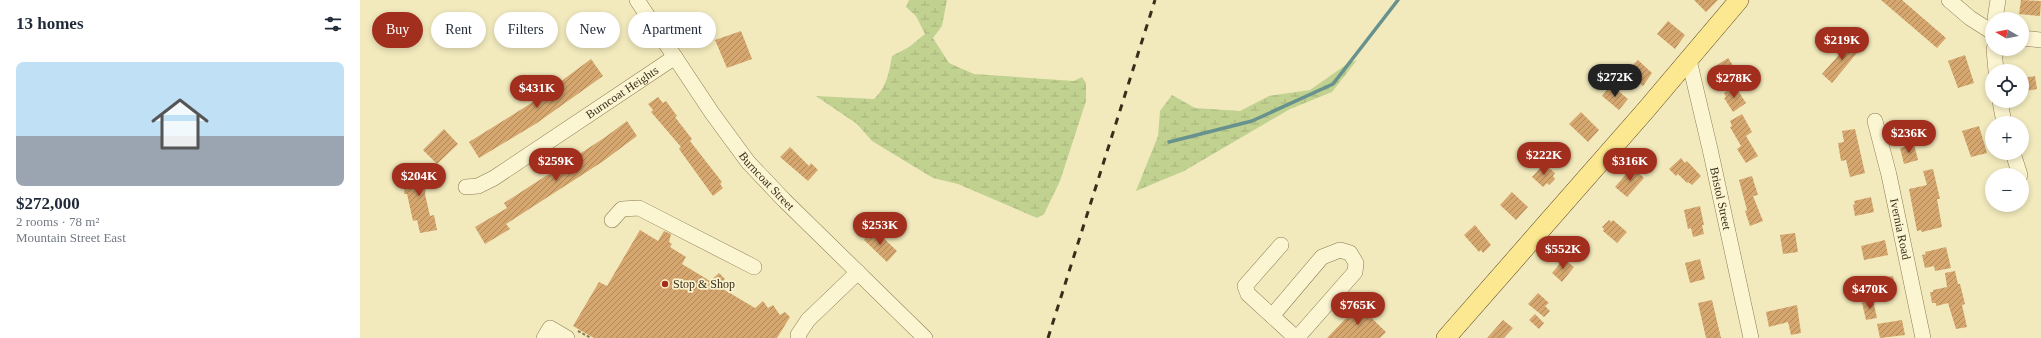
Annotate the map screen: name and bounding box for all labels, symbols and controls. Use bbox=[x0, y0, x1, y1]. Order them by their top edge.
chip: Buy bbox=[372, 12, 423, 48]
chip: Rent bbox=[431, 12, 486, 48]
chip: Filters bbox=[494, 12, 558, 48]
chip: New bbox=[566, 12, 620, 48]
chip: Apartment bbox=[628, 12, 716, 48]
north arrow bbox=[1985, 12, 2029, 56]
map controls bbox=[1985, 12, 2029, 212]
icon: filters bbox=[322, 13, 344, 35]
text: 13 homes bbox=[16, 14, 84, 33]
pin: $219K bbox=[1814, 27, 1870, 61]
text: $219K bbox=[1824, 32, 1860, 47]
street label: Burncoat Heights bbox=[583, 63, 661, 122]
pin: $272K bbox=[1587, 64, 1643, 98]
button: locate bbox=[1985, 64, 2029, 108]
pin: $278K bbox=[1706, 65, 1762, 99]
text: $272K bbox=[1597, 69, 1633, 84]
text: $278K bbox=[1716, 70, 1752, 85]
pin: $431K bbox=[509, 75, 565, 109]
text: $431K bbox=[519, 80, 555, 95]
icon: home bbox=[144, 88, 216, 160]
button: + bbox=[1985, 116, 2029, 160]
pin: $236K bbox=[1881, 120, 1937, 154]
text: $236K bbox=[1891, 125, 1927, 140]
pin: $222K bbox=[1516, 142, 1572, 176]
text: $222K bbox=[1526, 147, 1562, 162]
pin: $259K bbox=[528, 148, 584, 182]
pin: $316K bbox=[1602, 148, 1658, 182]
street label: Burncoat Street bbox=[736, 149, 798, 214]
text: $259K bbox=[538, 153, 574, 168]
text: $316K bbox=[1612, 153, 1648, 168]
pin: $204K bbox=[391, 163, 447, 197]
street label: Bristol Street bbox=[1707, 166, 1734, 232]
text: $204K bbox=[401, 168, 437, 183]
button: − bbox=[1985, 168, 2029, 212]
text: $272,000 bbox=[16, 194, 80, 213]
street label: Ivernia Road bbox=[1887, 197, 1913, 261]
pin: $253K bbox=[852, 212, 908, 246]
text: 2 rooms · 78 m² bbox=[16, 214, 99, 229]
text: $253K bbox=[862, 217, 898, 232]
text: Mountain Street East bbox=[16, 230, 126, 245]
pin: $552K bbox=[1535, 236, 1591, 270]
text: $552K bbox=[1545, 241, 1581, 256]
pin: $470K bbox=[1842, 276, 1898, 310]
place label: Stop & Shop bbox=[673, 277, 735, 291]
marker: Stop & Shop bbox=[660, 279, 670, 289]
text: $470K bbox=[1852, 281, 1888, 296]
pin: $765K bbox=[1330, 292, 1386, 326]
text: $765K bbox=[1340, 297, 1376, 312]

